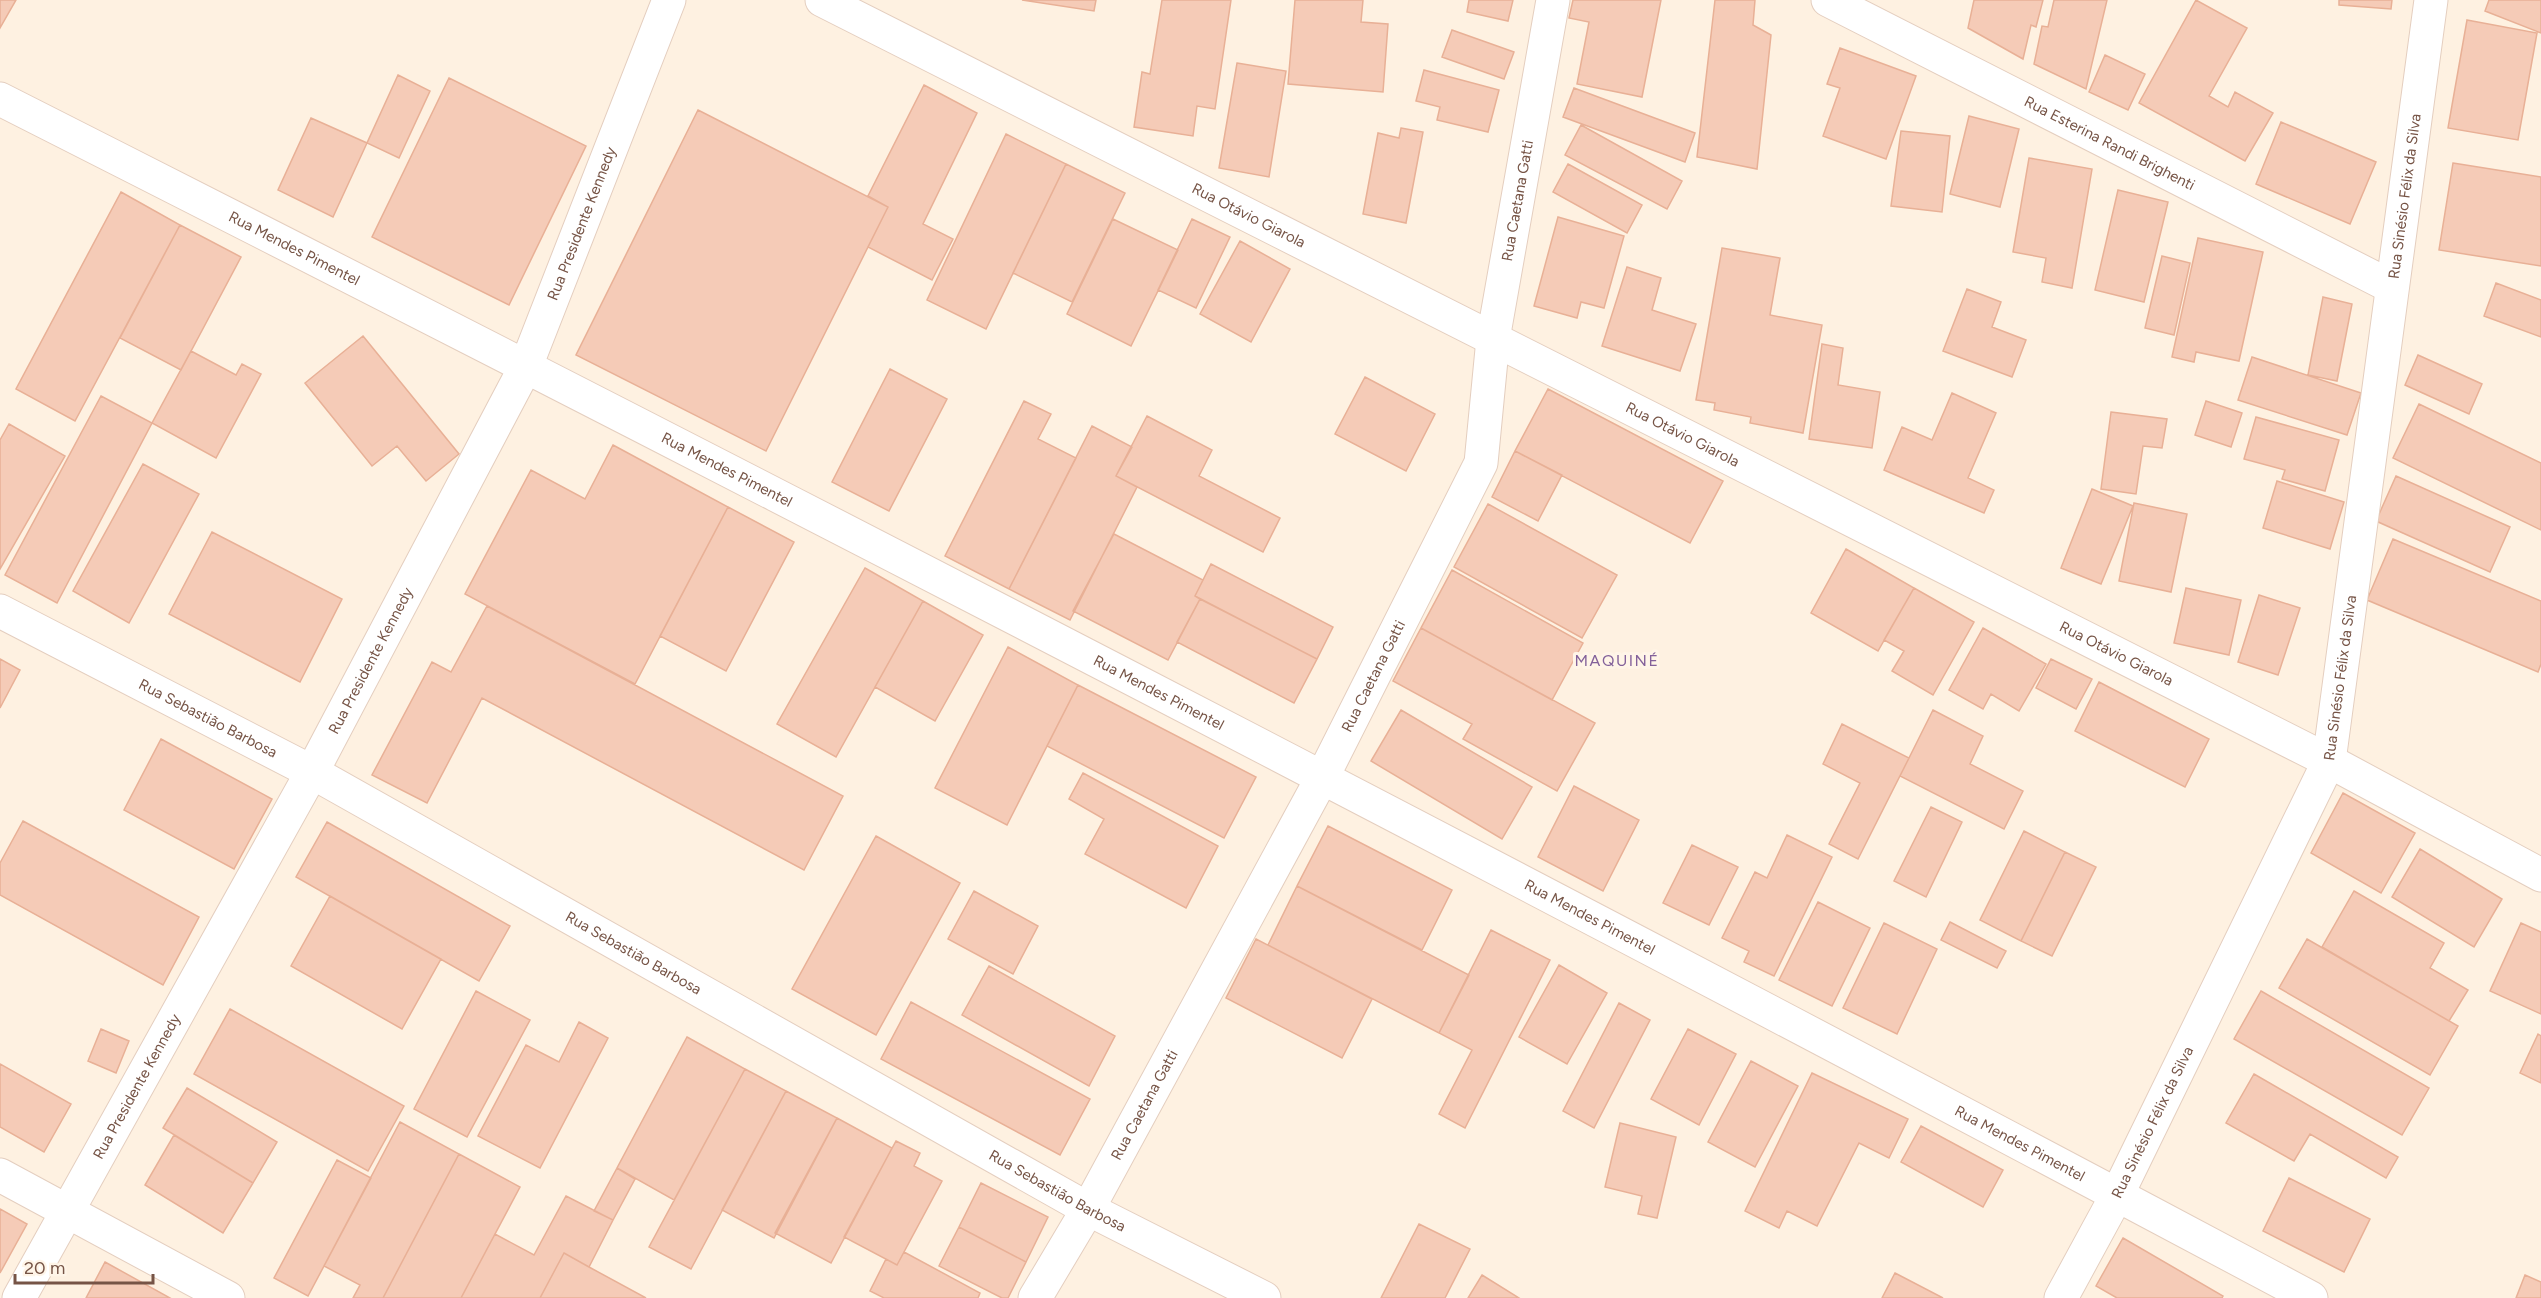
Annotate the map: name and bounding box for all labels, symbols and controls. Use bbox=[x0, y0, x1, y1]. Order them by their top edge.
street label: Rua Esterina Randi Brighenti bbox=[2021, 92, 2198, 194]
street label: Rua Sinésio Félix da Silva bbox=[2385, 112, 2425, 280]
street label: Rua Caetana Gatti bbox=[1498, 139, 1537, 263]
street label: Rua Presidente Kennedy bbox=[544, 144, 620, 303]
street label: Rua Otávio Giarola bbox=[1189, 179, 1309, 252]
street label: Rua Mendes Pimentel bbox=[226, 208, 363, 289]
street label: Rua Otávio Giarola bbox=[1623, 398, 1742, 471]
street label: Rua Mendes Pimentel bbox=[658, 429, 795, 511]
street label: Rua Presidente Kennedy bbox=[325, 584, 417, 737]
street label: Rua Sinésio Félix da Silva bbox=[2320, 594, 2360, 762]
street label: Rua Caetana Gatti bbox=[1338, 617, 1409, 735]
street label: Rua Otávio Giarola bbox=[2056, 617, 2176, 690]
street label: Rua Mendes Pimentel bbox=[1090, 651, 1227, 734]
district label: MAQUINÉ bbox=[1575, 651, 1659, 670]
street label: Rua Sebastião Barbosa bbox=[136, 675, 280, 761]
street label: Rua Mendes Pimentel bbox=[1521, 876, 1658, 959]
street label: Rua Sebastião Barbosa bbox=[562, 908, 705, 998]
street label: Rua Presidente Kennedy bbox=[89, 1011, 184, 1162]
street label: Rua Sinésio Félix da Silva bbox=[2108, 1044, 2197, 1201]
street label: Rua Caetana Gatti bbox=[1107, 1047, 1182, 1163]
street label: Rua Mendes Pimentel bbox=[1952, 1102, 2088, 1185]
street label: Rua Sebastião Barbosa bbox=[986, 1146, 1129, 1236]
scale bar bbox=[15, 1247, 153, 1285]
text: 20 m bbox=[24, 1257, 65, 1279]

